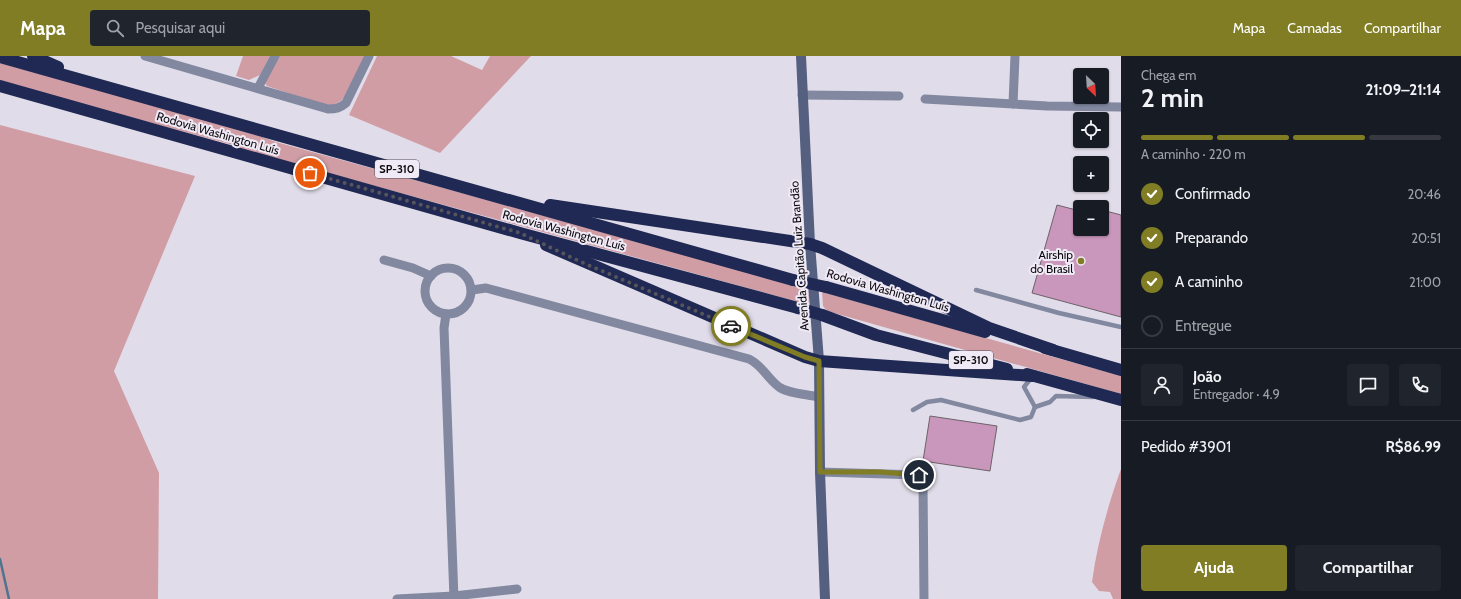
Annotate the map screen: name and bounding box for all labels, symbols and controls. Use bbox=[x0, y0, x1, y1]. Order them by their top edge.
search box bbox=[90, 10, 370, 46]
text: Mapa bbox=[20, 17, 66, 40]
icon: search bbox=[104, 17, 126, 39]
text: Pesquisar aqui bbox=[136, 19, 225, 37]
text: Mapa bbox=[1233, 19, 1265, 37]
text: Camadas bbox=[1287, 19, 1342, 37]
text: Compartilhar bbox=[1364, 19, 1441, 37]
text: Chega em bbox=[1141, 67, 1196, 83]
north arrow bbox=[1073, 68, 1109, 104]
map controls bbox=[1073, 68, 1109, 236]
text: 21:09–21:14 bbox=[1365, 81, 1441, 99]
text: 2 min bbox=[1141, 82, 1204, 114]
street label: Rodovia Washington Luís bbox=[155, 108, 281, 158]
button: locate bbox=[1073, 112, 1109, 148]
text: A caminho · 220 m bbox=[1141, 146, 1246, 162]
pin bbox=[293, 156, 327, 190]
button: + bbox=[1073, 156, 1109, 192]
road number: SP-310 bbox=[375, 160, 419, 178]
icon: bag bbox=[299, 162, 321, 184]
street label: Avenida Capitão Luiz Brandão bbox=[786, 180, 812, 331]
icon: check bbox=[1141, 183, 1163, 205]
text: Confirmado bbox=[1175, 185, 1250, 203]
text: 20:46 bbox=[1408, 186, 1441, 202]
button: − bbox=[1073, 200, 1109, 236]
street label: Rodovia Washington Luís bbox=[501, 206, 627, 254]
icon: check bbox=[1141, 227, 1163, 249]
text: Preparando bbox=[1175, 229, 1248, 247]
text: 20:51 bbox=[1411, 230, 1441, 246]
place label: Airship do Brasil bbox=[1030, 247, 1073, 276]
marker: Airship do Brasil bbox=[1076, 256, 1086, 266]
street label: Rodovia Washington Luís bbox=[825, 265, 951, 315]
icon: check bbox=[1141, 271, 1163, 293]
text: A caminho bbox=[1175, 273, 1243, 291]
text: 21:00 bbox=[1409, 274, 1441, 290]
courier bbox=[711, 306, 751, 346]
icon: car bbox=[720, 315, 742, 337]
text: Entregue bbox=[1175, 317, 1232, 335]
road number: SP-310 bbox=[949, 351, 993, 369]
button: person bbox=[1141, 364, 1183, 406]
button: chat bbox=[1347, 364, 1389, 406]
button: phone bbox=[1399, 364, 1441, 406]
text: João bbox=[1193, 368, 1222, 386]
text: Entregador · 4.9 bbox=[1193, 386, 1280, 402]
text: Pedido #3901 bbox=[1141, 438, 1231, 456]
text: R$86.99 bbox=[1385, 438, 1441, 456]
pin bbox=[902, 458, 936, 492]
icon: home bbox=[908, 464, 930, 486]
button: Ajuda bbox=[1141, 545, 1287, 591]
button: Compartilhar bbox=[1295, 545, 1441, 591]

